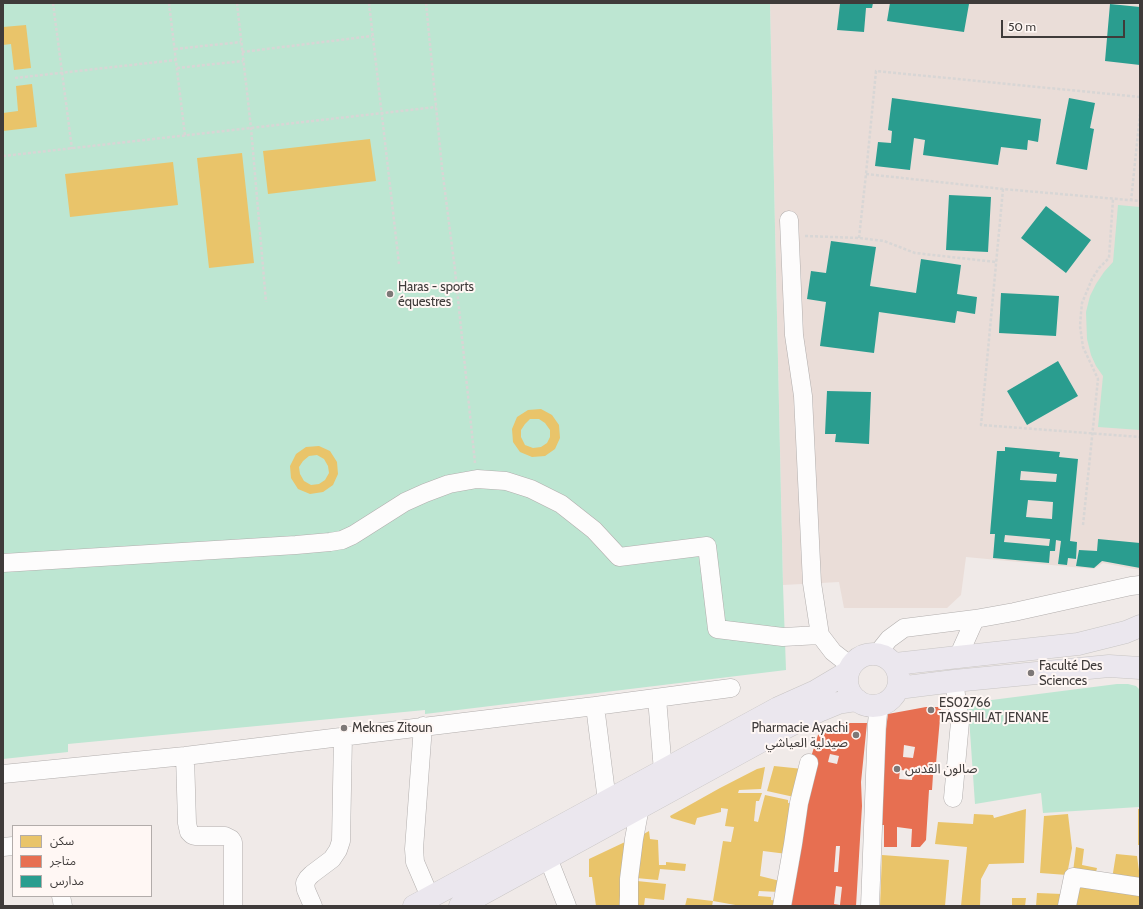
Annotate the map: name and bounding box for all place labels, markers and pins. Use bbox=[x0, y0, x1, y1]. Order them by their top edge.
place label: Haras - sports équestres bbox=[398, 279, 474, 310]
marker: Haras - sports équestres bbox=[385, 289, 395, 299]
place label: Faculté Des Sciences bbox=[1039, 658, 1102, 689]
marker: Faculté Des Sciences bbox=[1026, 668, 1036, 678]
place label: ES02766 TASSHILAT JENANE bbox=[939, 695, 1049, 726]
marker: ES02766 TASSHILAT JENANE bbox=[926, 705, 936, 715]
place label: Meknes Zitoun bbox=[352, 720, 432, 736]
place label: Pharmacie Ayachi صيدلية العياشي bbox=[751, 720, 848, 751]
marker: Meknes Zitoun bbox=[339, 723, 349, 733]
marker: Pharmacie Ayachi صيدلية العياشي bbox=[851, 730, 861, 740]
place label: صالون القدس bbox=[905, 761, 977, 777]
marker: صالون القدس bbox=[892, 764, 902, 774]

